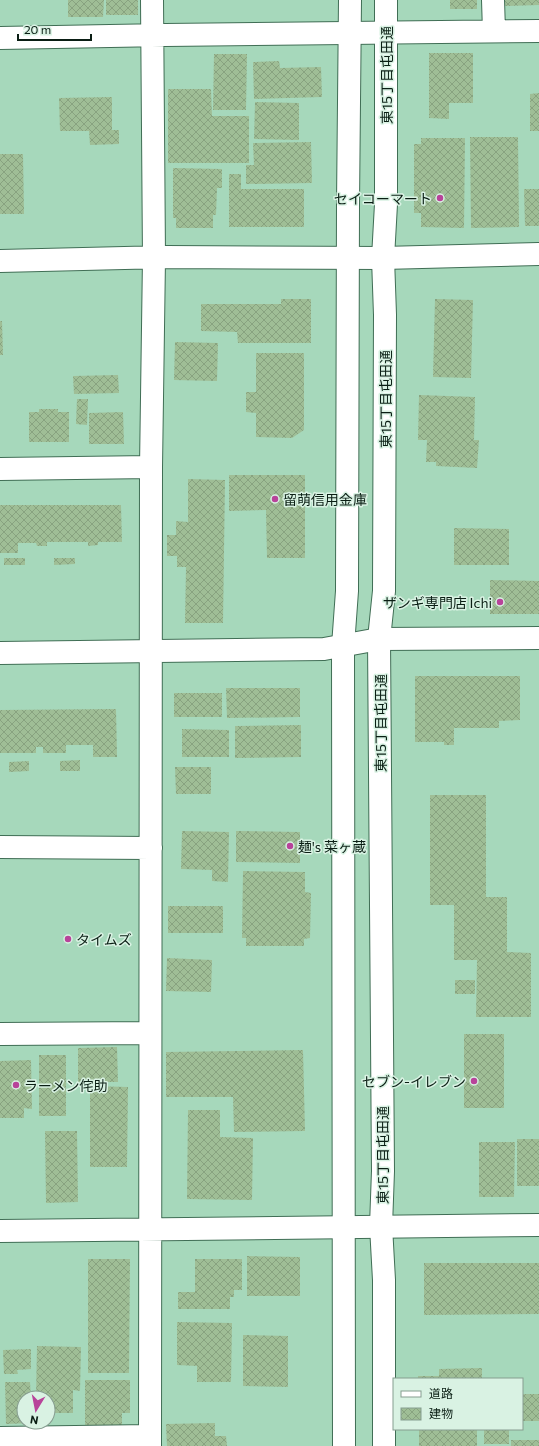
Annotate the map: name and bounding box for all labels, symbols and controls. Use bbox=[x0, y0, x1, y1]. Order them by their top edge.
scale bar bbox=[18, 16, 91, 42]
text: 20 m bbox=[24, 22, 51, 36]
street label: 東15丁目屯田通 bbox=[378, 26, 395, 124]
place label: セイコーマート bbox=[334, 190, 432, 207]
marker: セイコーマート bbox=[435, 193, 445, 203]
street label: 東15丁目屯田通 bbox=[377, 350, 394, 448]
place label: 留萌信用金庫 bbox=[283, 491, 367, 508]
marker: 留萌信用金庫 bbox=[270, 494, 280, 504]
place label: ザンギ専門店 Ichi bbox=[383, 594, 492, 611]
marker: ザンギ専門店 Ichi bbox=[495, 597, 505, 607]
street label: 東15丁目屯田通 bbox=[372, 674, 389, 772]
place label: 麺's 菜ヶ蔵 bbox=[298, 838, 366, 855]
marker: 麺's 菜ヶ蔵 bbox=[285, 841, 295, 851]
place label: タイムズ bbox=[76, 931, 132, 948]
marker: タイムズ bbox=[63, 934, 73, 944]
place label: セブン-イレブン bbox=[362, 1073, 466, 1090]
marker: セブン-イレブン bbox=[469, 1076, 479, 1086]
place label: ラーメン侘助 bbox=[24, 1077, 107, 1094]
marker: ラーメン侘助 bbox=[11, 1080, 21, 1090]
street label: 東15丁目屯田通 bbox=[374, 1106, 391, 1204]
legend bbox=[393, 1378, 523, 1430]
text: 道路 bbox=[429, 1386, 453, 1400]
north arrow bbox=[16, 1390, 56, 1430]
text: 建物 bbox=[429, 1406, 453, 1420]
text: N bbox=[29, 1413, 39, 1427]

